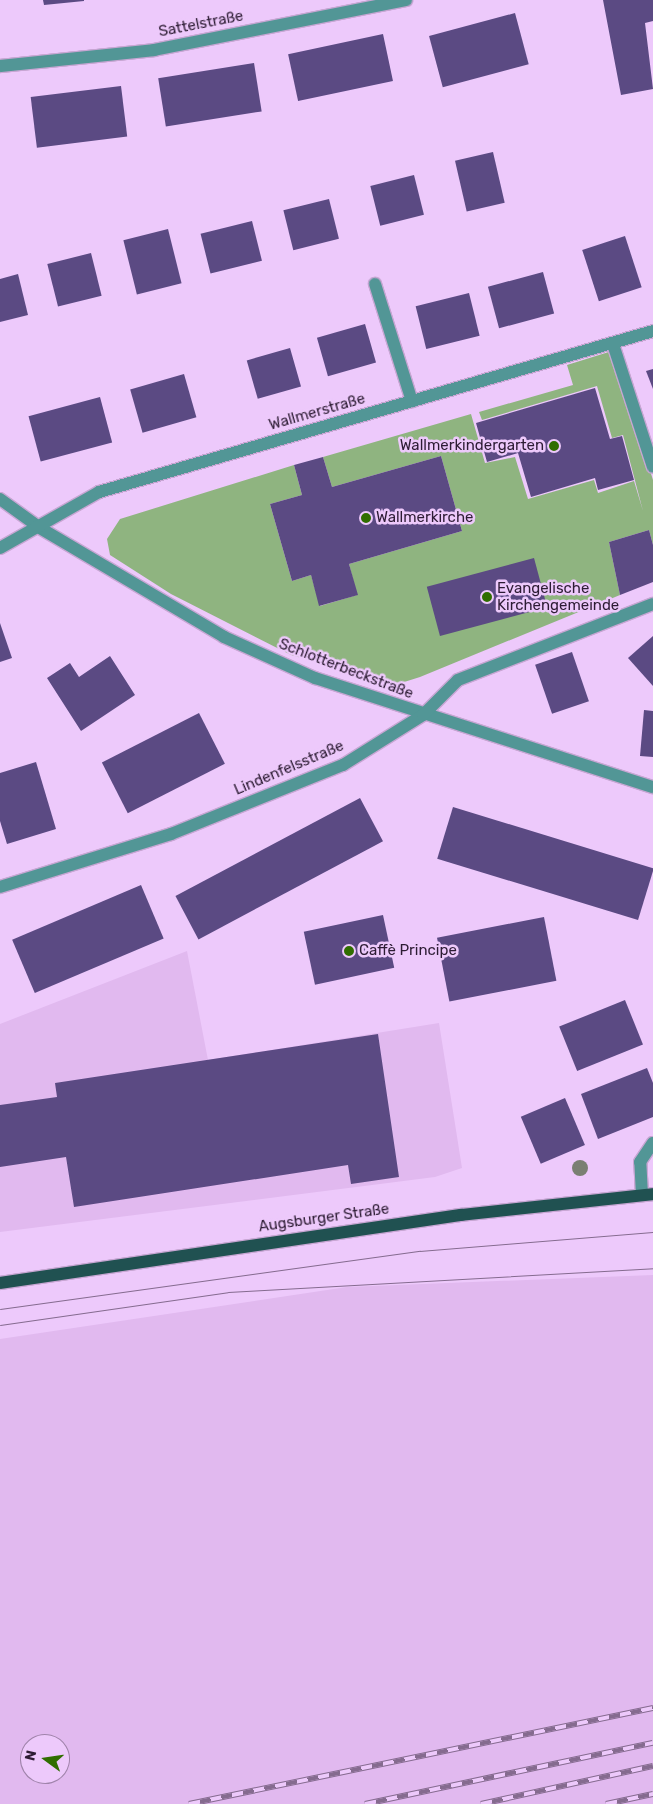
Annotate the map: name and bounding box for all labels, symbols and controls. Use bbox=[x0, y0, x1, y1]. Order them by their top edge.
street label: Sattelstraße bbox=[157, 7, 245, 41]
street label: Wallmerstraße bbox=[267, 390, 367, 434]
place label: Wallmerkindergarten bbox=[400, 437, 544, 455]
marker: Wallmerkindergarten bbox=[548, 440, 560, 452]
place label: Wallmerkirche bbox=[376, 509, 473, 527]
marker: Wallmerkirche bbox=[360, 512, 372, 524]
place label: Evangelische Kirchengemeinde bbox=[497, 579, 619, 614]
marker: Evangelische Kirchengemeinde bbox=[481, 591, 493, 603]
street label: Schlotterbeckstraße bbox=[276, 635, 416, 703]
street label: Lindenfelsstraße bbox=[231, 737, 347, 799]
place label: Caffè Principe bbox=[359, 942, 457, 960]
marker: Caffè Principe bbox=[343, 945, 355, 957]
street label: Augsburger Straße bbox=[257, 1200, 391, 1236]
north arrow bbox=[20, 1734, 70, 1784]
text: N bbox=[21, 1749, 40, 1762]

